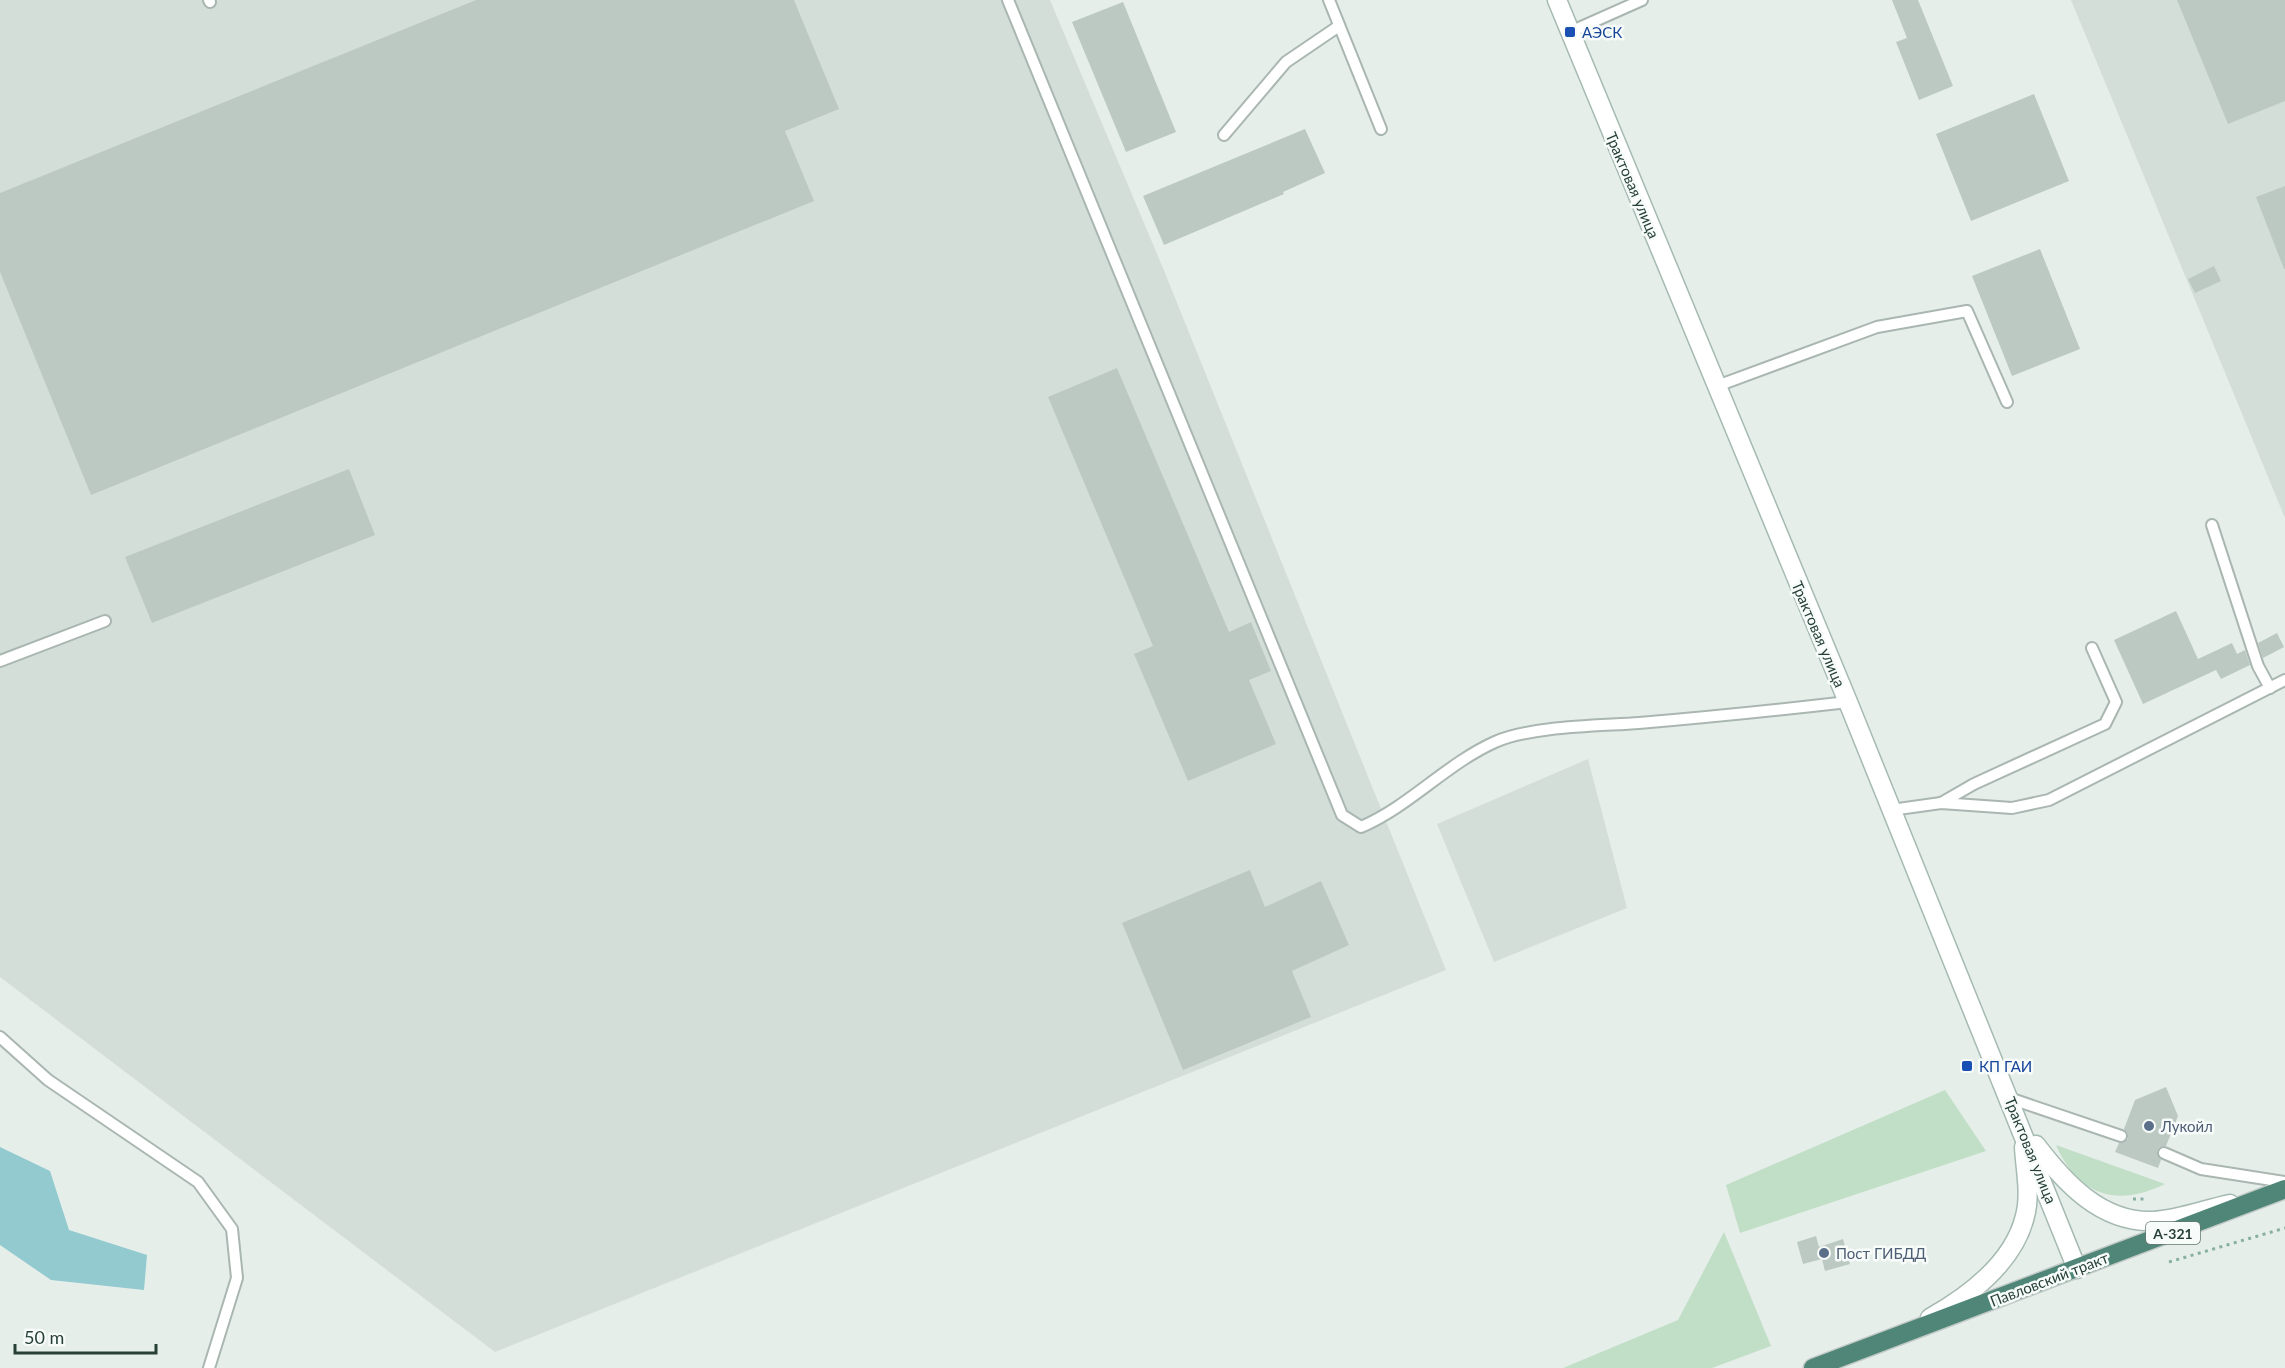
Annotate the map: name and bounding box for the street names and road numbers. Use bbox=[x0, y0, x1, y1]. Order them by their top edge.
street label: Трактовая улица bbox=[1602, 129, 1664, 241]
street label: Трактовая улица bbox=[1788, 578, 1850, 690]
street label: Трактовая улица bbox=[2001, 1094, 2061, 1206]
road number: А-321 bbox=[2146, 1222, 2200, 1244]
street label: Павловский тракт bbox=[1987, 1248, 2111, 1310]

